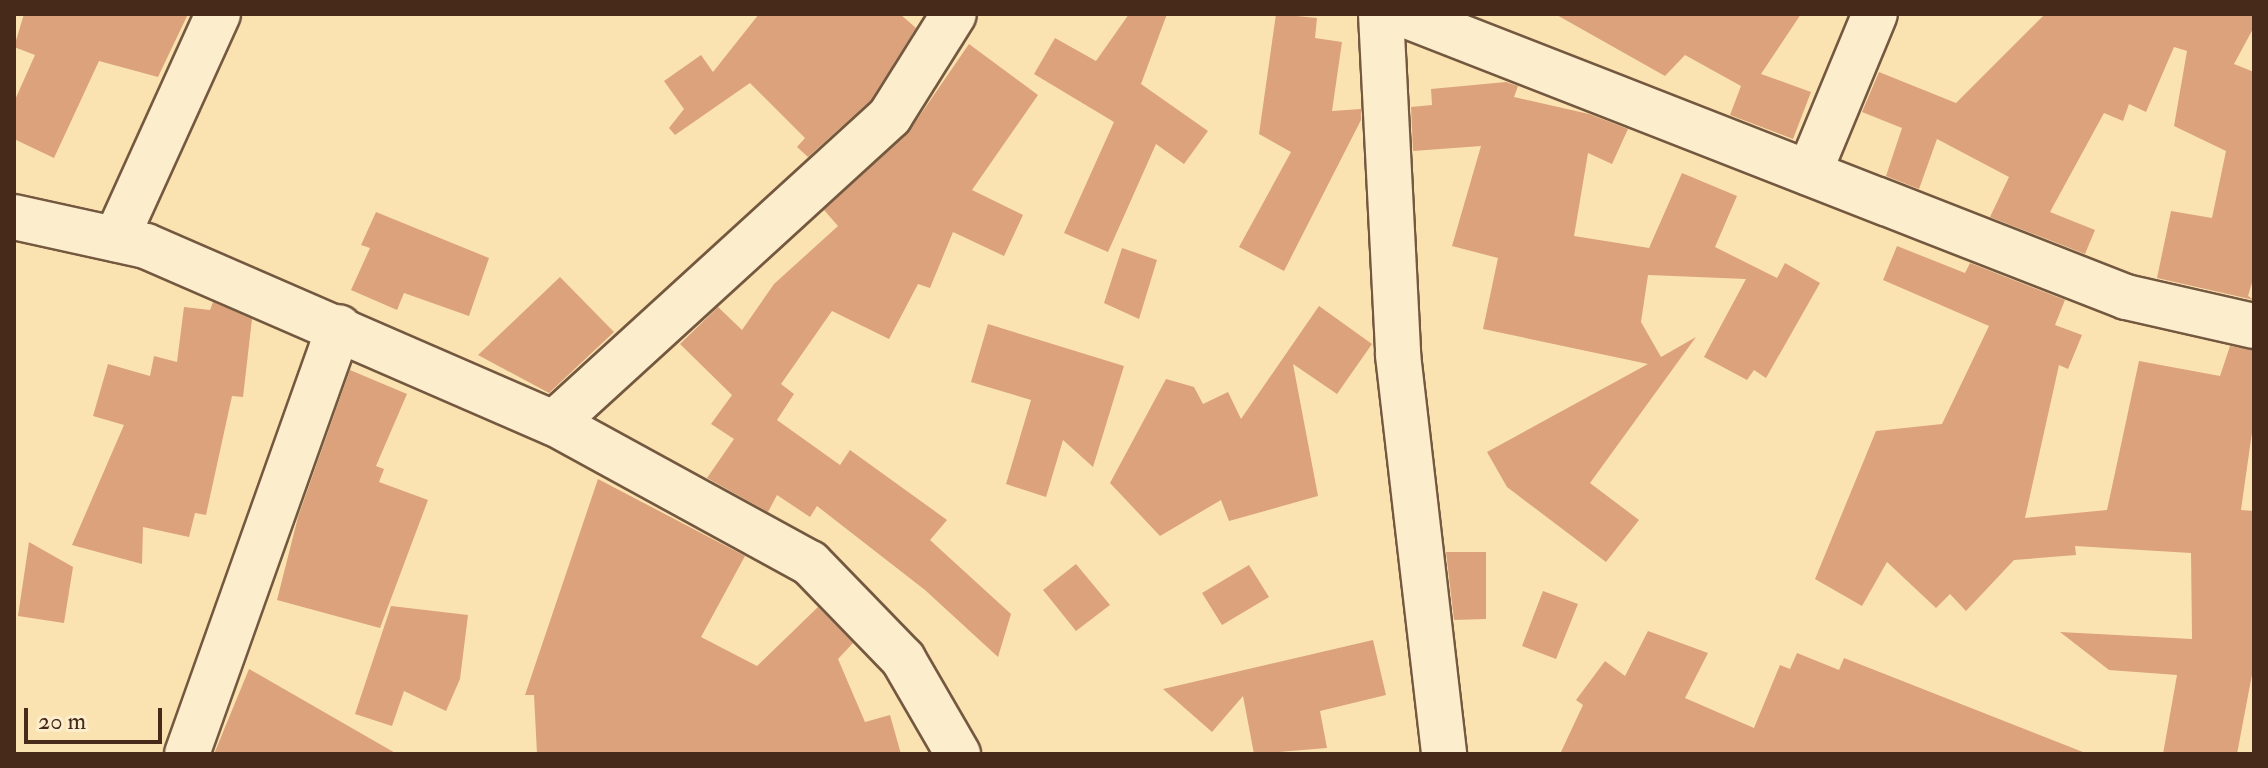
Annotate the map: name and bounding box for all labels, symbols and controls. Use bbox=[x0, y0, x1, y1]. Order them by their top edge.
scale bar bbox=[28, 692, 166, 742]
text: 20 m bbox=[38, 706, 86, 737]

